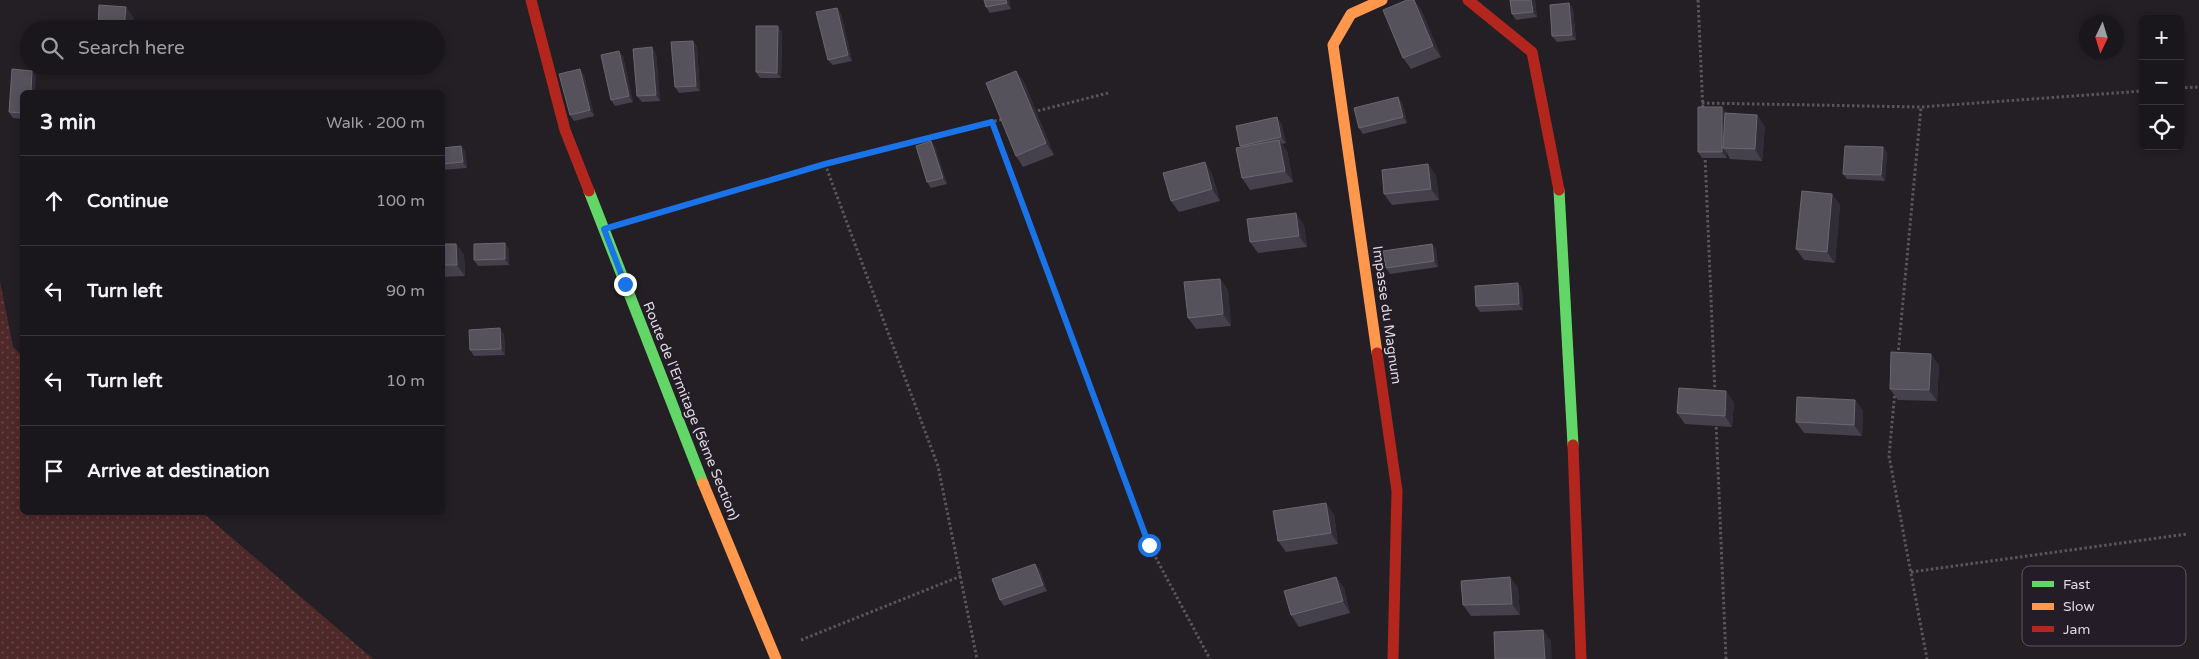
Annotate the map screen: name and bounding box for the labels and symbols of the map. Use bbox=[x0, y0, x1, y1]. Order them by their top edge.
north arrow bbox=[2079, 15, 2124, 60]
street label: Impasse du Magnum bbox=[1369, 245, 1405, 385]
route end bbox=[614, 273, 637, 296]
street label: Route de l'Ermitage (5ème Section) bbox=[639, 299, 743, 523]
route start bbox=[1138, 534, 1161, 557]
legend bbox=[2022, 566, 2186, 646]
text: Fast bbox=[2063, 576, 2091, 593]
text: Slow bbox=[2063, 598, 2095, 615]
text: Jam bbox=[2063, 621, 2090, 638]

